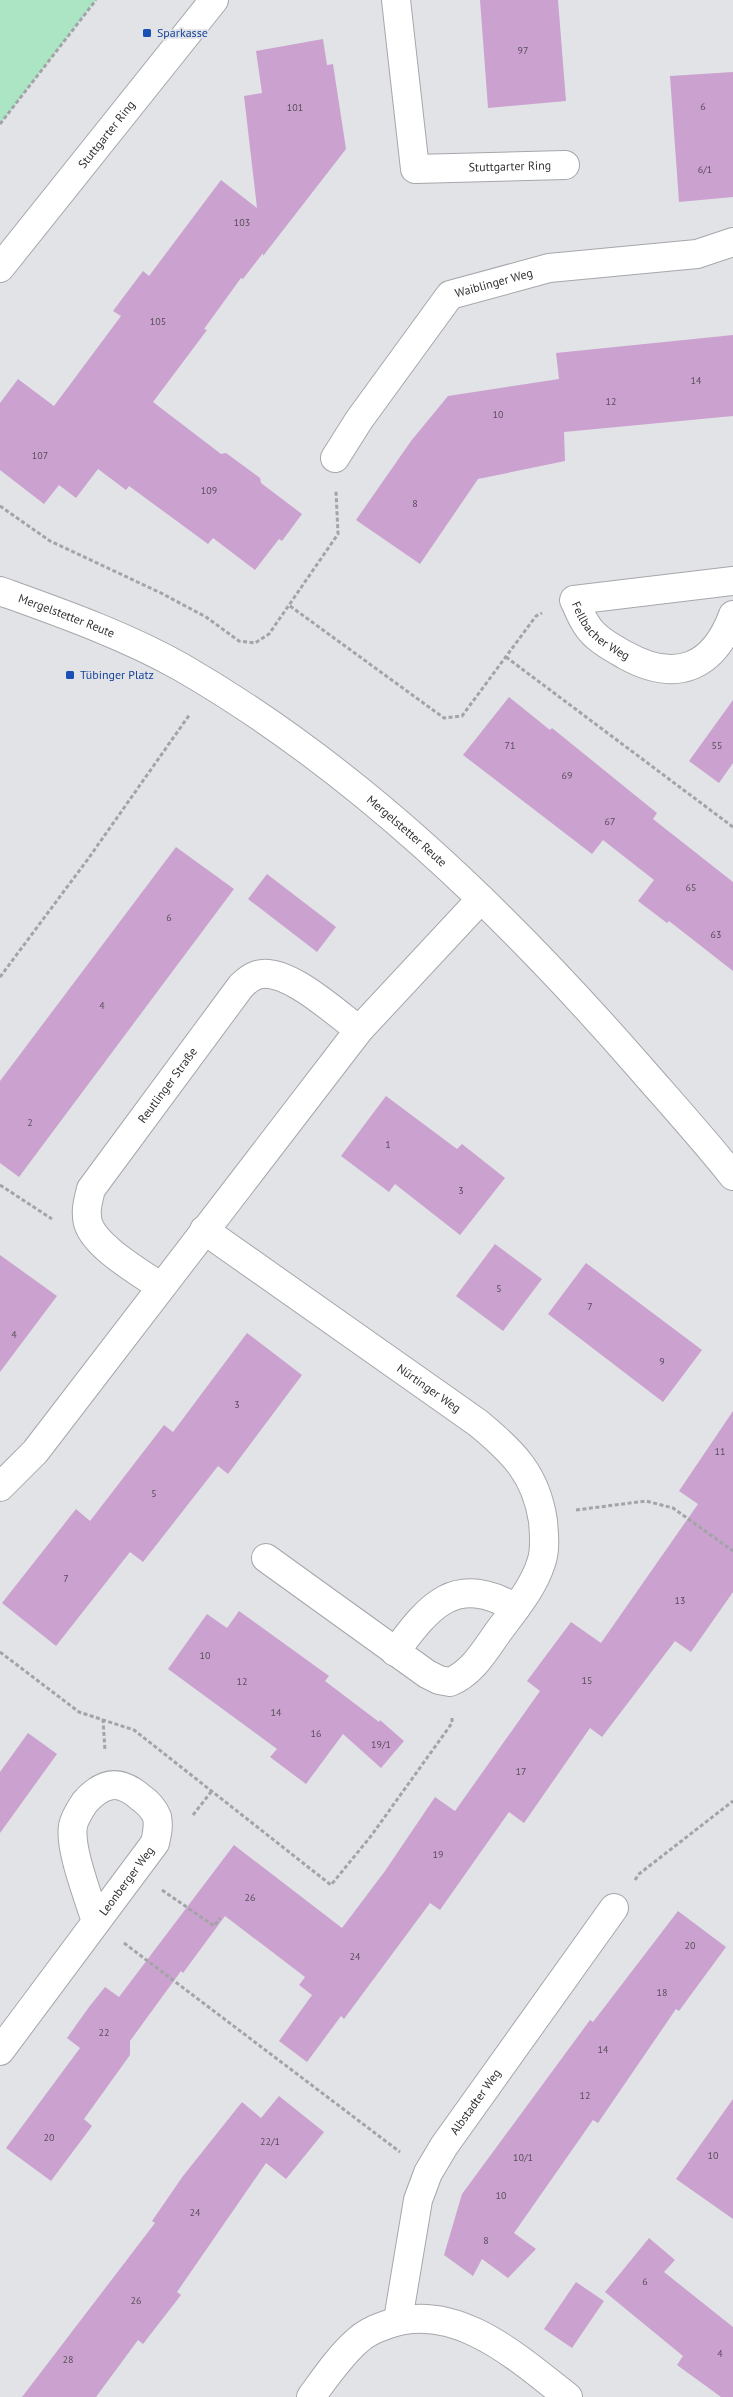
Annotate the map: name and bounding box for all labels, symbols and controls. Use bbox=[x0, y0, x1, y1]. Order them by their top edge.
place label: Sparkasse bbox=[157, 25, 208, 40]
marker: Sparkasse bbox=[141, 27, 153, 39]
house number: 97 bbox=[518, 44, 528, 57]
street label: Stuttgarter Ring bbox=[75, 97, 138, 171]
house number: 6 bbox=[700, 100, 706, 113]
house number: 101 bbox=[287, 101, 303, 114]
street label: Stuttgarter Ring bbox=[468, 157, 551, 175]
house number: 6/1 bbox=[698, 163, 712, 176]
house number: 103 bbox=[234, 216, 250, 229]
street label: Waiblinger Weg bbox=[453, 265, 534, 300]
house number: 105 bbox=[150, 315, 166, 328]
house number: 14 bbox=[691, 374, 702, 387]
house number: 12 bbox=[606, 395, 616, 408]
house number: 10 bbox=[493, 408, 504, 421]
house number: 107 bbox=[32, 449, 48, 462]
house number: 109 bbox=[201, 484, 217, 497]
house number: 8 bbox=[412, 497, 418, 510]
street label: Mergelstetter Reute bbox=[17, 590, 117, 641]
street label: Fellbacher Weg bbox=[569, 599, 632, 663]
place label: Tübinger Platz bbox=[80, 667, 154, 682]
marker: Tübinger Platz bbox=[64, 669, 76, 681]
house number: 71 bbox=[505, 739, 515, 752]
house number: 55 bbox=[712, 739, 722, 752]
house number: 69 bbox=[562, 769, 572, 782]
street label: Mergelstetter Reute bbox=[364, 792, 450, 870]
house number: 67 bbox=[605, 815, 615, 828]
house number: 65 bbox=[686, 881, 696, 894]
house number: 6 bbox=[166, 911, 172, 924]
house number: 63 bbox=[711, 928, 721, 941]
house number: 4 bbox=[99, 999, 105, 1012]
street label: Reutlinger Straße bbox=[134, 1044, 200, 1126]
house number: 2 bbox=[27, 1116, 33, 1129]
house number: 1 bbox=[385, 1138, 391, 1151]
house number: 3 bbox=[458, 1184, 464, 1197]
house number: 5 bbox=[496, 1282, 502, 1295]
house number: 7 bbox=[587, 1300, 593, 1313]
house number: 4 bbox=[11, 1328, 17, 1341]
house number: 9 bbox=[659, 1355, 665, 1368]
street label: Nürtinger Weg bbox=[394, 1360, 464, 1416]
house number: 3 bbox=[234, 1398, 240, 1411]
house number: 11 bbox=[715, 1445, 725, 1458]
house number: 5 bbox=[151, 1487, 157, 1500]
house number: 7 bbox=[63, 1572, 69, 1585]
house number: 13 bbox=[675, 1594, 685, 1607]
house number: 10 bbox=[200, 1649, 211, 1662]
house number: 15 bbox=[582, 1674, 592, 1687]
house number: 12 bbox=[237, 1675, 247, 1688]
house number: 14 bbox=[271, 1706, 282, 1719]
house number: 16 bbox=[311, 1727, 321, 1740]
house number: 19/1 bbox=[371, 1738, 391, 1751]
house number: 17 bbox=[516, 1765, 526, 1778]
street label: Leonberger Weg bbox=[96, 1843, 157, 1918]
house number: 19 bbox=[433, 1848, 443, 1861]
house number: 26 bbox=[245, 1891, 255, 1904]
house number: 20 bbox=[685, 1939, 696, 1952]
house number: 24 bbox=[350, 1950, 361, 1963]
house number: 18 bbox=[657, 1986, 667, 1999]
house number: 22 bbox=[99, 2026, 109, 2039]
house number: 14 bbox=[598, 2043, 609, 2056]
street label: Albstadter Weg bbox=[446, 2066, 504, 2138]
house number: 12 bbox=[580, 2089, 590, 2102]
house number: 20 bbox=[44, 2131, 55, 2144]
house number: 22/1 bbox=[260, 2135, 280, 2148]
house number: 10 bbox=[708, 2149, 719, 2162]
house number: 10/1 bbox=[513, 2151, 533, 2164]
house number: 10 bbox=[496, 2189, 507, 2202]
house number: 24 bbox=[190, 2206, 201, 2219]
house number: 8 bbox=[483, 2234, 489, 2247]
house number: 6 bbox=[642, 2275, 648, 2288]
house number: 26 bbox=[131, 2294, 141, 2307]
house number: 4 bbox=[717, 2347, 723, 2360]
house number: 28 bbox=[63, 2353, 73, 2366]

